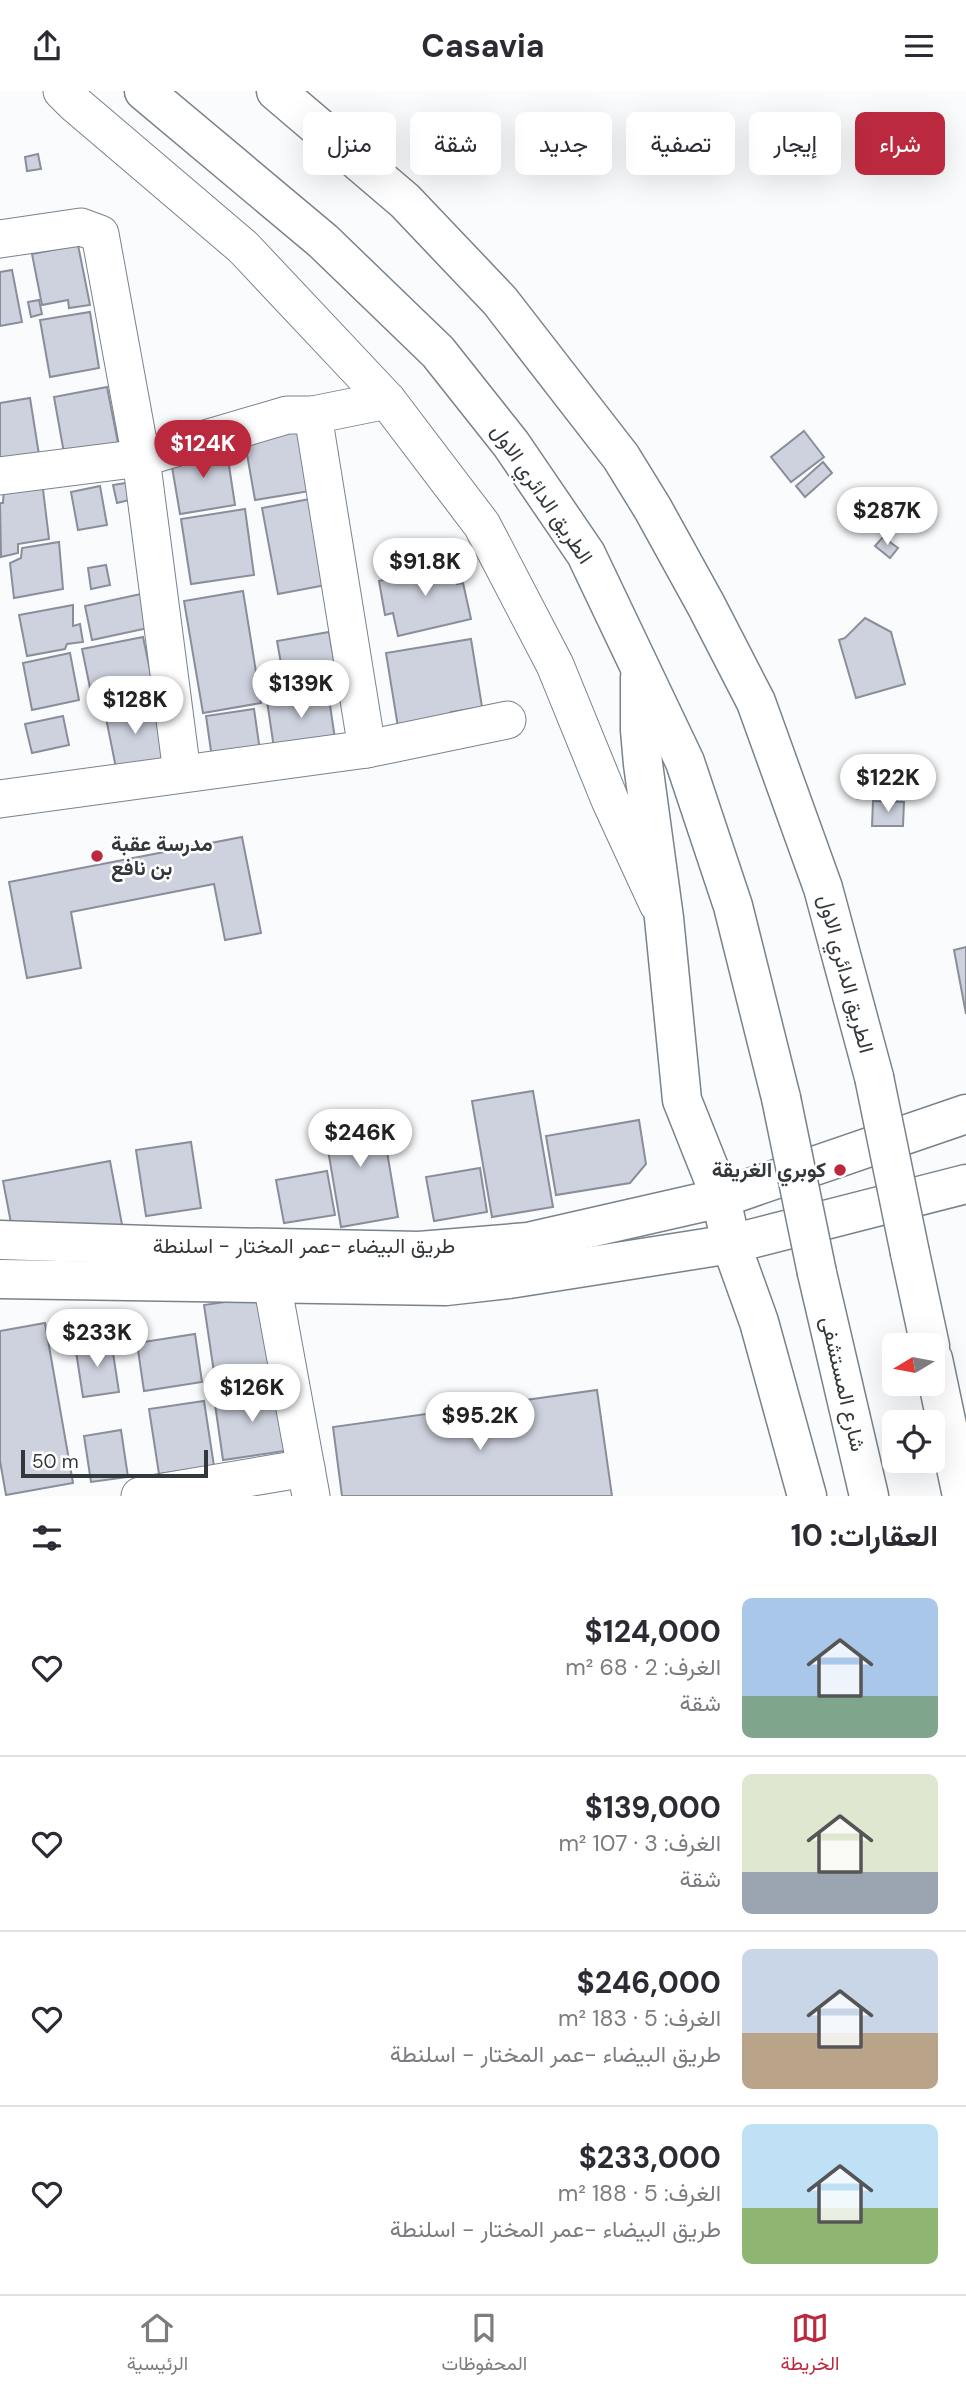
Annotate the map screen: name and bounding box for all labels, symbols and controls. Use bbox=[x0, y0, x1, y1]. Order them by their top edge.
text: Casavia bbox=[421, 25, 545, 67]
icon: share bbox=[28, 27, 66, 65]
icon: menu bbox=[900, 27, 938, 65]
chip: منزل bbox=[303, 112, 396, 175]
chip: شقة bbox=[410, 112, 501, 175]
chip: جديد bbox=[515, 112, 612, 175]
chip: تصفية bbox=[626, 112, 735, 175]
chip: إيجار bbox=[749, 112, 841, 175]
chip: شراء bbox=[855, 112, 945, 175]
street label: الطريق الدائري الاول bbox=[482, 419, 599, 571]
pin: $124K bbox=[154, 421, 252, 480]
text: $124K bbox=[170, 428, 236, 458]
pin: $287K bbox=[838, 487, 936, 547]
text: $287K bbox=[853, 495, 921, 525]
pin: $91.8K bbox=[368, 539, 482, 598]
text: $91.8K bbox=[389, 546, 461, 576]
pin: $139K bbox=[252, 661, 350, 720]
text: $139K bbox=[268, 668, 334, 698]
pin: $128K bbox=[86, 677, 184, 736]
text: $128K bbox=[103, 684, 167, 714]
pin: $122K bbox=[839, 755, 937, 814]
text: $122K bbox=[856, 762, 920, 792]
place label: مدرسة عقبة بن نافع bbox=[111, 830, 213, 882]
marker: مدرسة عقبة بن نافع bbox=[89, 848, 105, 864]
street label: الطريق الدائري الاول bbox=[808, 892, 881, 1057]
pin: $246K bbox=[311, 1109, 409, 1169]
text: $246K bbox=[324, 1117, 396, 1147]
place label: كوبري الغريقة bbox=[712, 1156, 826, 1187]
marker: كوبري الغريقة bbox=[832, 1162, 848, 1178]
street label: طريق البيضاء -عمر المختار - اسلنطة bbox=[153, 1232, 455, 1260]
pin: $233K bbox=[48, 1309, 146, 1369]
street label: شارع المستشفى bbox=[814, 1314, 872, 1454]
text: $233K bbox=[62, 1317, 132, 1347]
north arrow bbox=[882, 1333, 945, 1397]
map controls bbox=[882, 1333, 945, 1473]
pin: $126K bbox=[203, 1365, 301, 1424]
text: $126K bbox=[219, 1372, 285, 1402]
pin: $95.2K bbox=[423, 1393, 537, 1452]
text: $95.2K bbox=[442, 1400, 518, 1430]
button: locate bbox=[882, 1410, 945, 1473]
scale bar bbox=[21, 1447, 208, 1479]
text: 50 m bbox=[32, 1449, 79, 1474]
text: العقارات: 10 bbox=[791, 1516, 938, 1555]
icon: filters bbox=[28, 1519, 66, 1557]
text: $124,000 bbox=[585, 1612, 721, 1651]
icon: home bbox=[798, 1626, 882, 1710]
icon: heart bbox=[28, 1649, 66, 1687]
text: الغرف: 2 · 68 m² bbox=[565, 1652, 721, 1682]
text: شقة bbox=[679, 1688, 721, 1718]
text: $139,000 bbox=[585, 1788, 721, 1827]
icon: home bbox=[798, 1802, 882, 1886]
icon: heart bbox=[28, 1825, 66, 1863]
text: الغرف: 3 · 107 m² bbox=[558, 1828, 721, 1858]
text: شقة bbox=[679, 1864, 721, 1894]
text: $246,000 bbox=[577, 1963, 721, 2002]
icon: home bbox=[798, 1977, 882, 2061]
icon: heart bbox=[28, 2000, 66, 2038]
text: الغرف: 5 · 183 m² bbox=[558, 2003, 721, 2033]
text: طريق البيضاء -عمر المختار - اسلنطة bbox=[390, 2039, 721, 2069]
text: $233,000 bbox=[579, 2138, 721, 2177]
icon: home bbox=[798, 2152, 882, 2236]
icon: heart bbox=[28, 2175, 66, 2213]
text: الغرف: 5 · 188 m² bbox=[558, 2178, 721, 2208]
text: طريق البيضاء -عمر المختار - اسلنطة bbox=[390, 2214, 721, 2244]
tab: الرئيسية bbox=[127, 2309, 188, 2380]
tab: المحفوظات bbox=[442, 2309, 527, 2380]
tab: الخريطة bbox=[781, 2309, 839, 2380]

